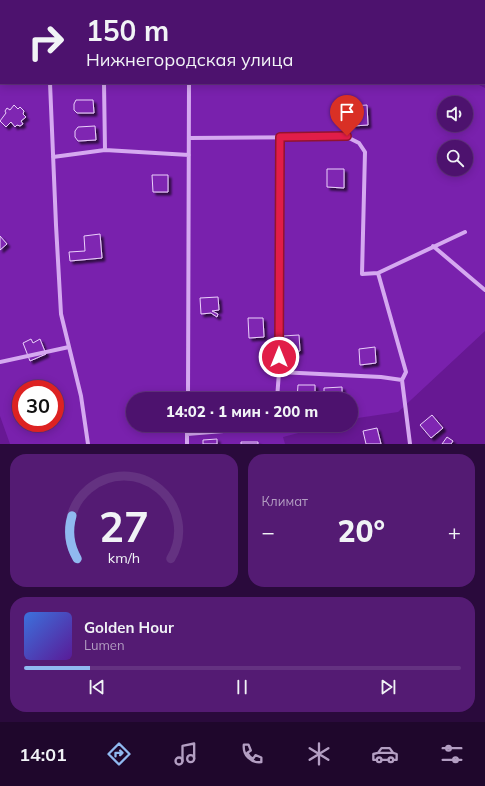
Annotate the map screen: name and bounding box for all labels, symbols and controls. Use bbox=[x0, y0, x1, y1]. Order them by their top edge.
text: 150 m bbox=[86, 13, 169, 48]
icon: right bbox=[20, 16, 72, 68]
text: Нижнегородская улица bbox=[86, 48, 293, 71]
pin bbox=[330, 95, 364, 136]
map controls bbox=[437, 96, 473, 176]
button: sound bbox=[437, 96, 473, 132]
icon: arrive bbox=[336, 101, 358, 123]
button: search bbox=[437, 140, 473, 176]
position arrow bbox=[258, 336, 300, 378]
speed limit sign: 30 bbox=[12, 380, 64, 432]
text: 14:02 · 1 мин · 200 m bbox=[166, 402, 318, 421]
text: Климат bbox=[262, 493, 308, 509]
text: 27 bbox=[99, 499, 149, 551]
text: 20° bbox=[337, 512, 385, 550]
text: − bbox=[262, 518, 275, 546]
text: + bbox=[448, 518, 461, 546]
text: km/h bbox=[108, 548, 140, 566]
text: Golden Hour bbox=[84, 618, 174, 637]
text: Lumen bbox=[84, 637, 125, 653]
icon: previous bbox=[86, 676, 108, 698]
icon: pause bbox=[231, 676, 253, 698]
icon: next bbox=[377, 676, 399, 698]
icon: directions bbox=[105, 740, 133, 768]
icon: music bbox=[172, 740, 200, 768]
icon: phone bbox=[238, 740, 266, 768]
icon: climate bbox=[305, 740, 333, 768]
icon: car bbox=[371, 740, 399, 768]
icon: filters bbox=[438, 740, 466, 768]
text: 14:01 bbox=[19, 743, 67, 766]

